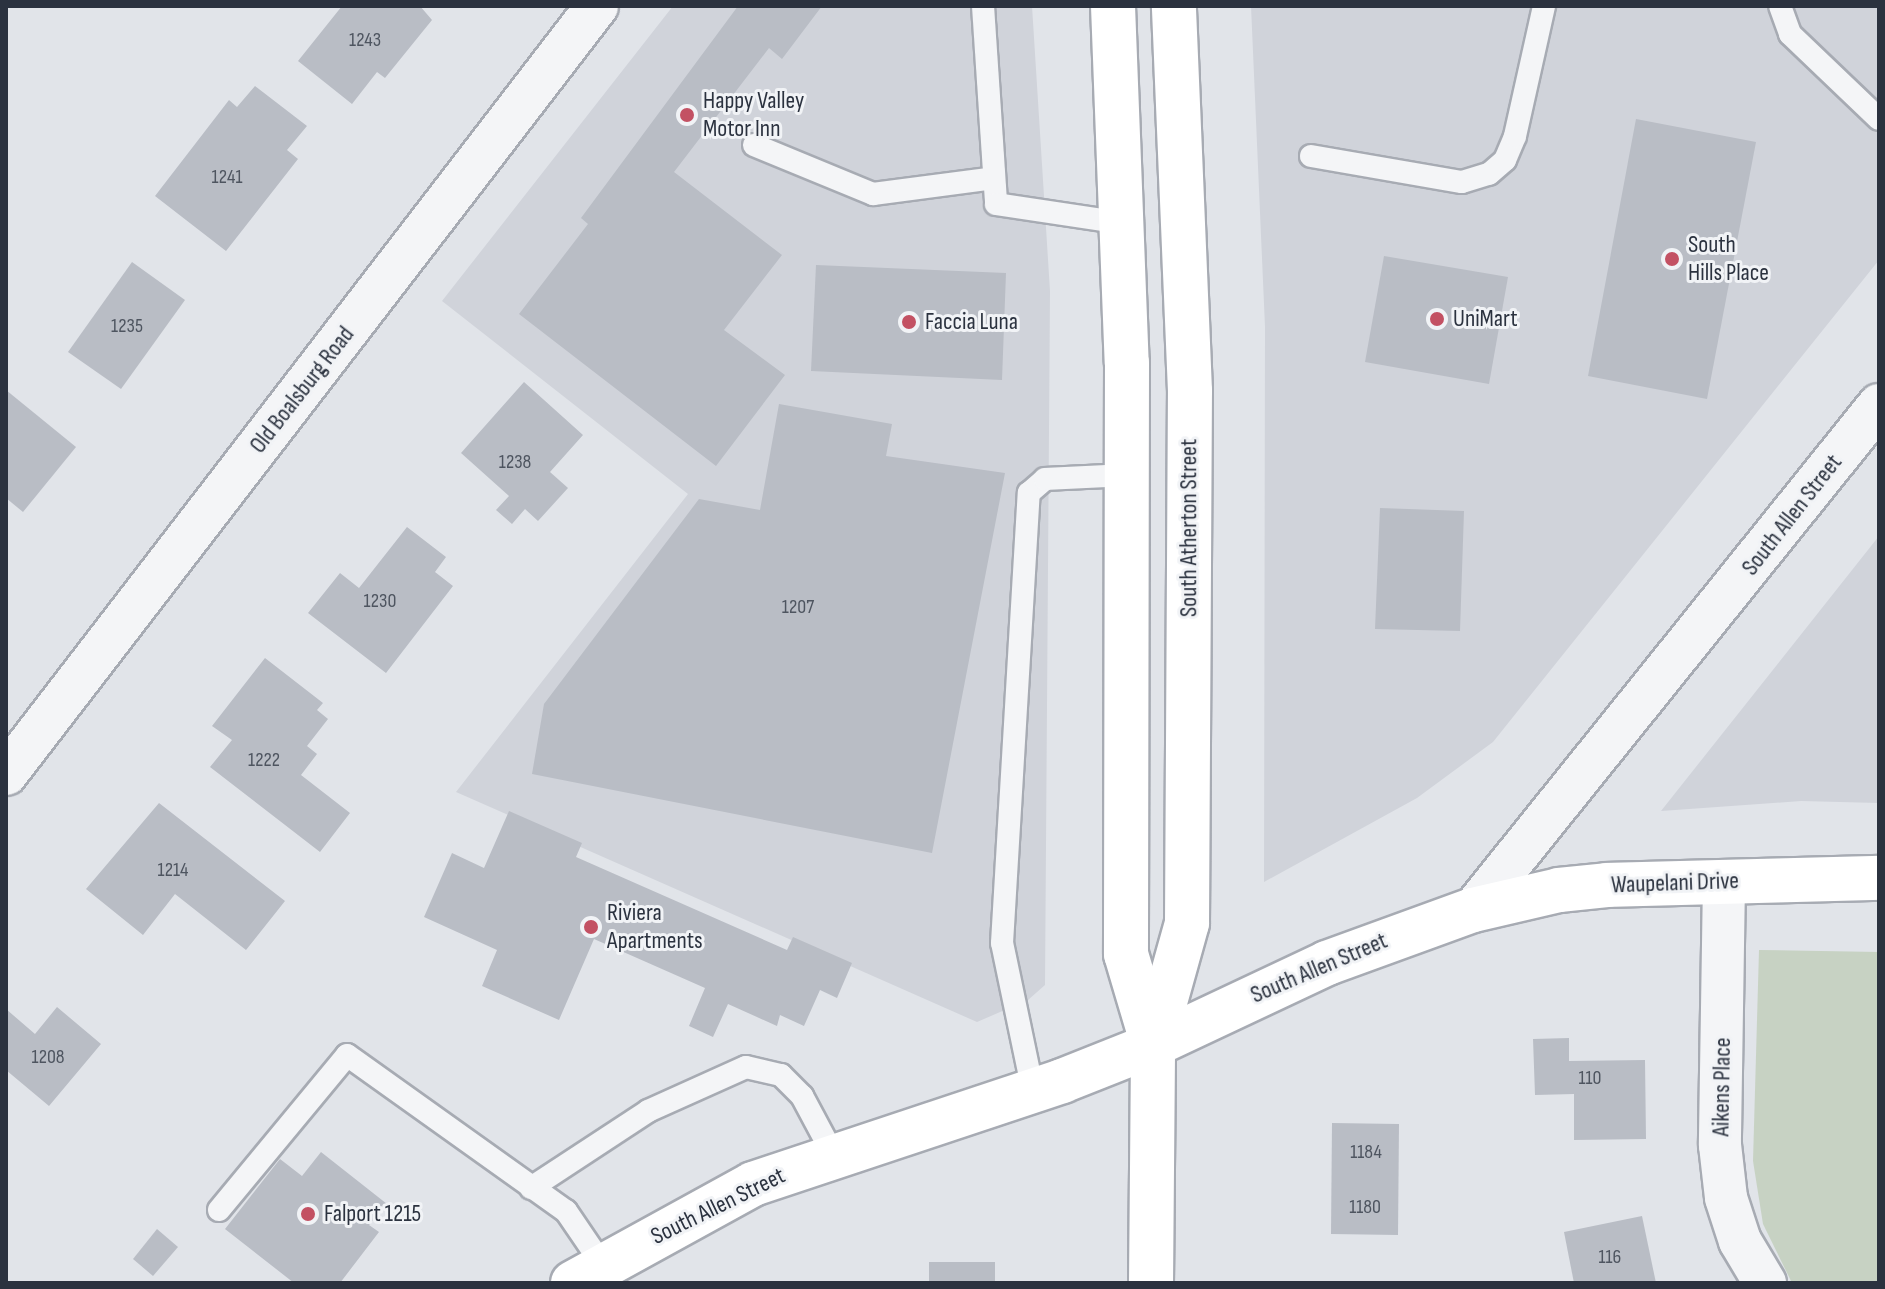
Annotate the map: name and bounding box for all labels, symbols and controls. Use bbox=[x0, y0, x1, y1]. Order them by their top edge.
house number: 1243 bbox=[349, 28, 381, 52]
place label: Happy Valley Motor Inn bbox=[703, 87, 804, 143]
marker: Happy Valley Motor Inn bbox=[678, 106, 696, 124]
house number: 1241 bbox=[212, 165, 242, 189]
place label: South Hills Place bbox=[1688, 231, 1769, 287]
marker: South Hills Place bbox=[1663, 250, 1681, 268]
place label: UniMart bbox=[1453, 305, 1518, 333]
place label: Faccia Luna bbox=[925, 308, 1018, 336]
marker: UniMart bbox=[1428, 310, 1446, 328]
marker: Faccia Luna bbox=[900, 313, 918, 331]
house number: 1235 bbox=[111, 314, 143, 338]
street label: Old Boalsburg Road bbox=[244, 321, 360, 459]
street label: South Atherton Street bbox=[1175, 439, 1203, 617]
street label: South Allen Street bbox=[1736, 449, 1848, 581]
house number: 1238 bbox=[499, 450, 531, 474]
house number: 1230 bbox=[364, 589, 396, 613]
house number: 1207 bbox=[782, 595, 814, 619]
house number: 1222 bbox=[248, 748, 280, 772]
house number: 1214 bbox=[158, 858, 188, 882]
street label: Waupelani Drive bbox=[1611, 866, 1739, 900]
place label: Riviera Apartments bbox=[607, 899, 703, 955]
marker: Riviera Apartments bbox=[582, 918, 600, 936]
street label: South Allen Street bbox=[1246, 926, 1392, 1010]
street label: Aikens Place bbox=[1707, 1037, 1737, 1137]
house number: 1208 bbox=[31, 1045, 65, 1069]
house number: 110 bbox=[1579, 1066, 1601, 1090]
house number: 1184 bbox=[1350, 1140, 1382, 1164]
street label: South Allen Street bbox=[646, 1161, 790, 1251]
house number: 1180 bbox=[1349, 1195, 1381, 1219]
place label: Falport 1215 bbox=[324, 1200, 421, 1228]
marker: Falport 1215 bbox=[299, 1205, 317, 1223]
house number: 116 bbox=[1599, 1245, 1621, 1269]

